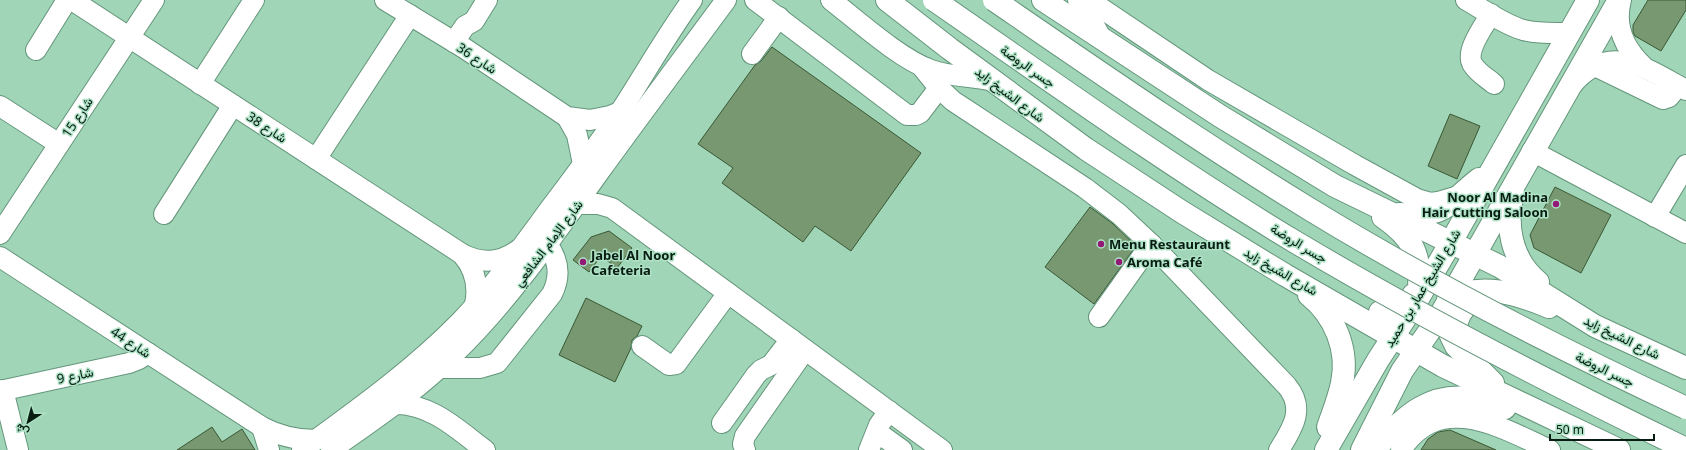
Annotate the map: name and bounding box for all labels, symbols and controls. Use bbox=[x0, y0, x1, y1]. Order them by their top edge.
street label: شارع 36 bbox=[453, 38, 501, 78]
street label: جسر الروضة bbox=[997, 41, 1059, 92]
street label: شارع الشيخ زايد bbox=[971, 62, 1048, 127]
street label: شارع 15 bbox=[57, 93, 97, 141]
street label: شارع 38 bbox=[243, 107, 291, 147]
place label: Noor Al Madina Hair Cutting Saloon bbox=[1422, 188, 1548, 221]
street label: شارع الإمام الشافعي bbox=[509, 196, 588, 291]
marker: Noor Al Madina Hair Cutting Saloon bbox=[1551, 199, 1561, 209]
street label: جسر الروضة bbox=[1267, 219, 1331, 267]
street label: شارع الشيخ عمار بن حميد bbox=[1380, 226, 1465, 351]
place label: Menu Restauraunt bbox=[1109, 235, 1230, 253]
marker: Menu Restauraunt bbox=[1096, 239, 1106, 249]
street label: شارع الشيخ زايد bbox=[1240, 243, 1321, 300]
place label: Jabel Al Noor Cafeteria bbox=[590, 246, 675, 279]
place label: Aroma Café bbox=[1127, 253, 1203, 271]
marker: Jabel Al Noor Cafeteria bbox=[578, 257, 588, 267]
marker: Aroma Café bbox=[1114, 257, 1124, 267]
street label: شارع الشيخ زايد bbox=[1581, 311, 1663, 364]
street label: شارع 44 bbox=[107, 322, 155, 362]
street label: جسر الروضة bbox=[1573, 347, 1638, 391]
street label: شارع 9 bbox=[55, 362, 95, 389]
north arrow bbox=[8, 402, 48, 442]
scale bar bbox=[1550, 416, 1654, 442]
text: ش bbox=[12, 421, 32, 440]
text: 50 m bbox=[1556, 421, 1584, 438]

